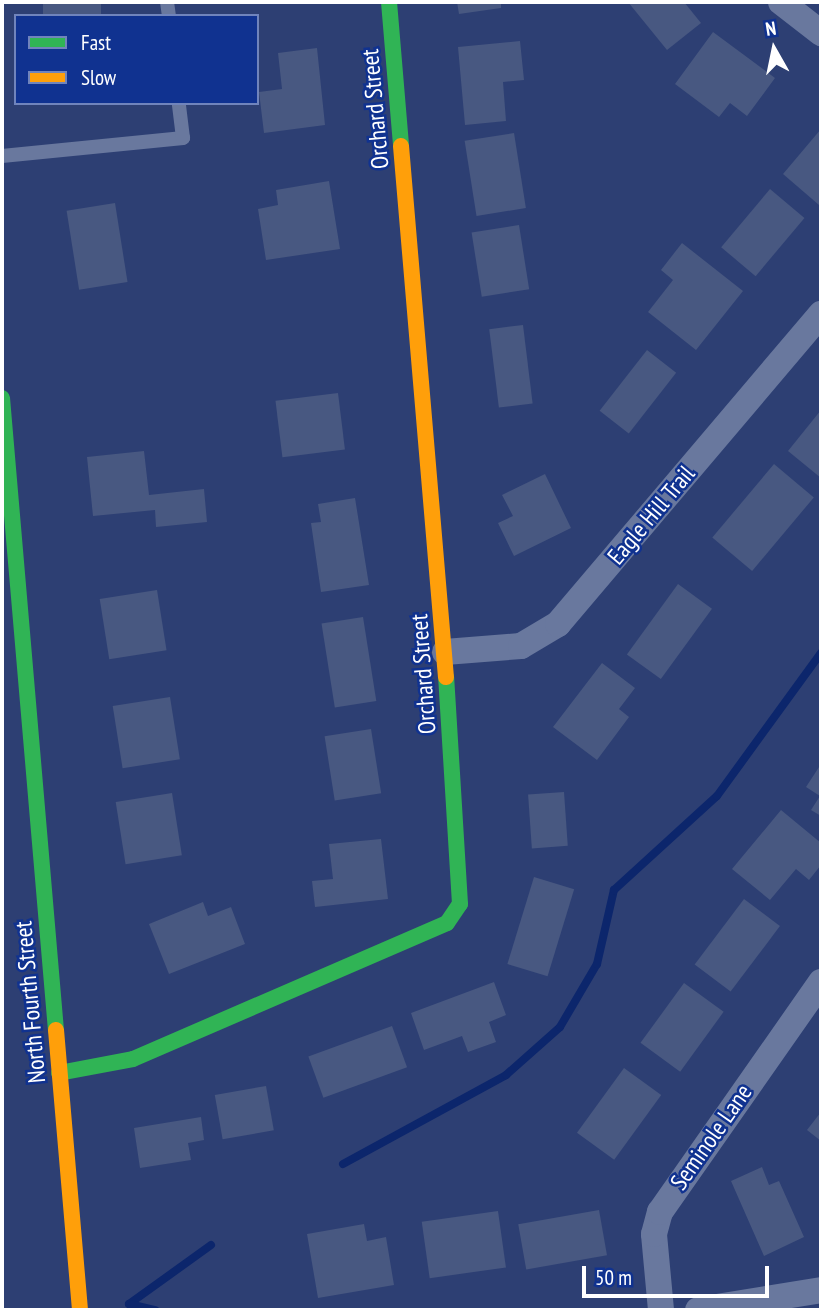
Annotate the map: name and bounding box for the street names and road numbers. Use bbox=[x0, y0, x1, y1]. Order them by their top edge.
street label: Orchard Street bbox=[355, 48, 395, 170]
street label: Eagle Hill Trail bbox=[601, 459, 701, 571]
street label: Orchard Street bbox=[404, 613, 442, 735]
street label: North Fourth Street bbox=[9, 920, 51, 1084]
street label: Seminole Lane bbox=[664, 1079, 758, 1195]

